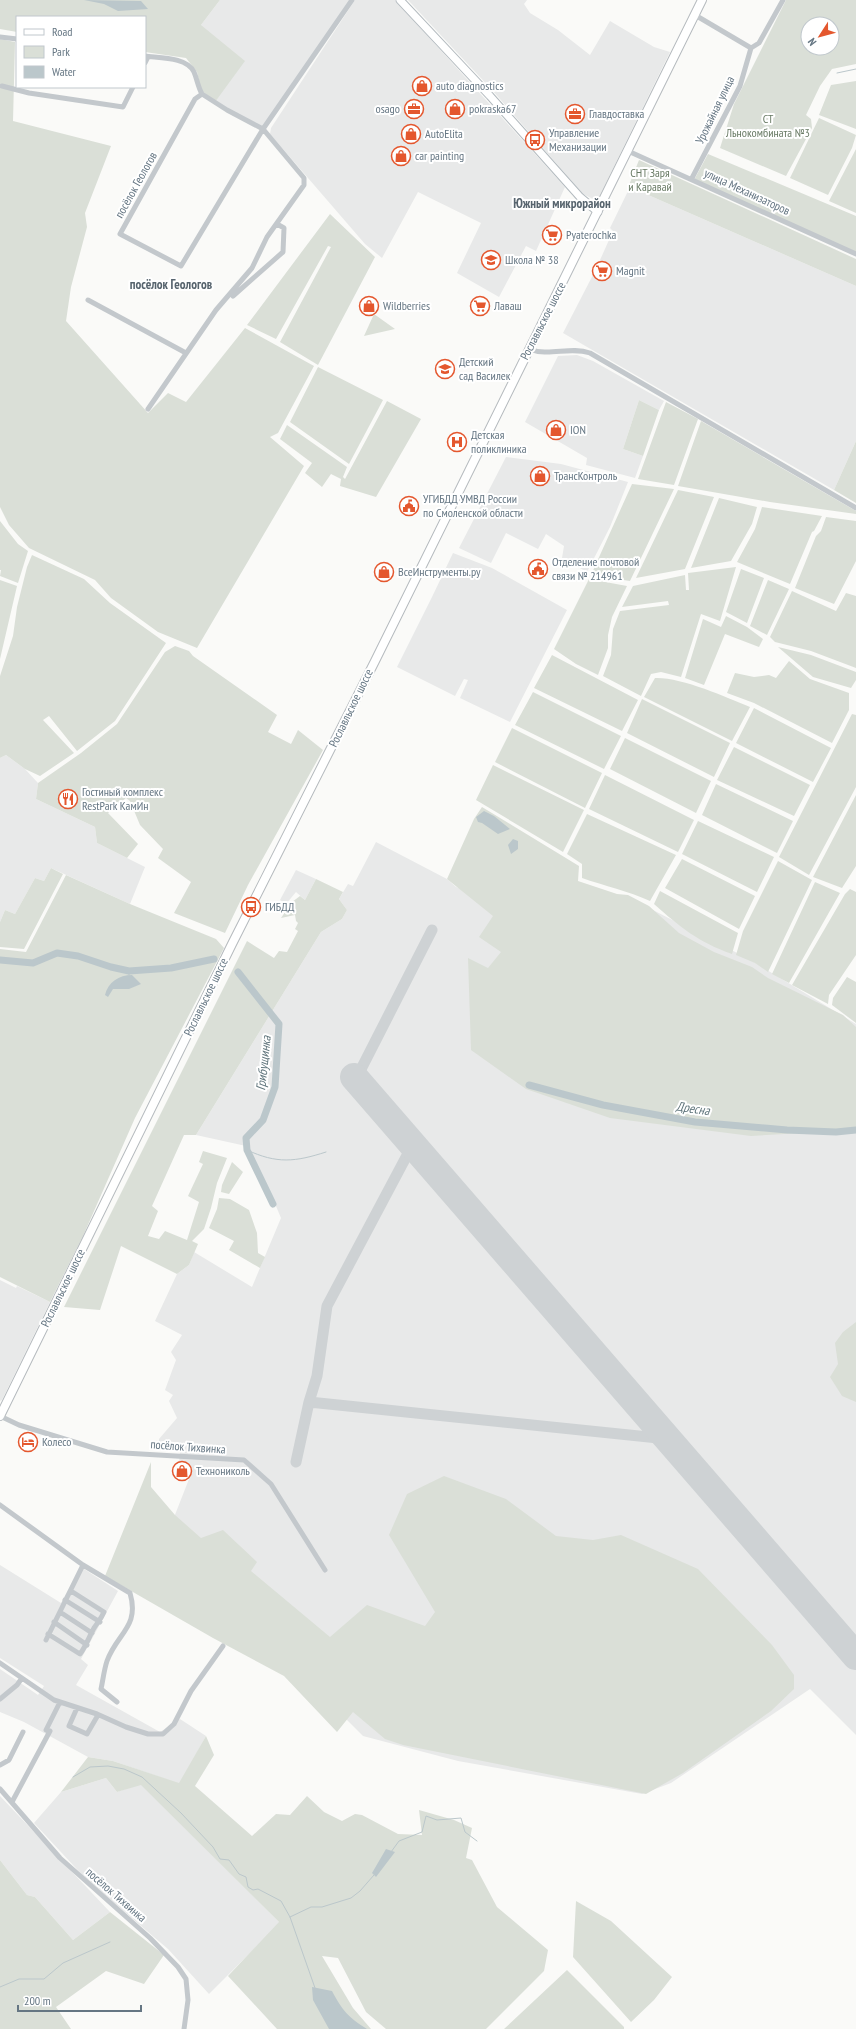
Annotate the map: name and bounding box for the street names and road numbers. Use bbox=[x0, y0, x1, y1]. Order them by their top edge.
street label: Урожайная улица bbox=[692, 73, 737, 146]
street label: посёлок Геологов bbox=[111, 149, 160, 220]
street label: улица Механизаторов bbox=[702, 165, 793, 218]
street label: Рославльское шоссе bbox=[517, 279, 569, 362]
street label: Рославльское шоссе bbox=[325, 666, 376, 749]
street label: Рославльское шоссе bbox=[180, 955, 231, 1038]
street label: Рославльское шоссе bbox=[37, 1246, 88, 1329]
street label: посёлок Тихвинка bbox=[150, 1436, 226, 1457]
street label: посёлок Тихвинка bbox=[83, 1864, 150, 1925]

